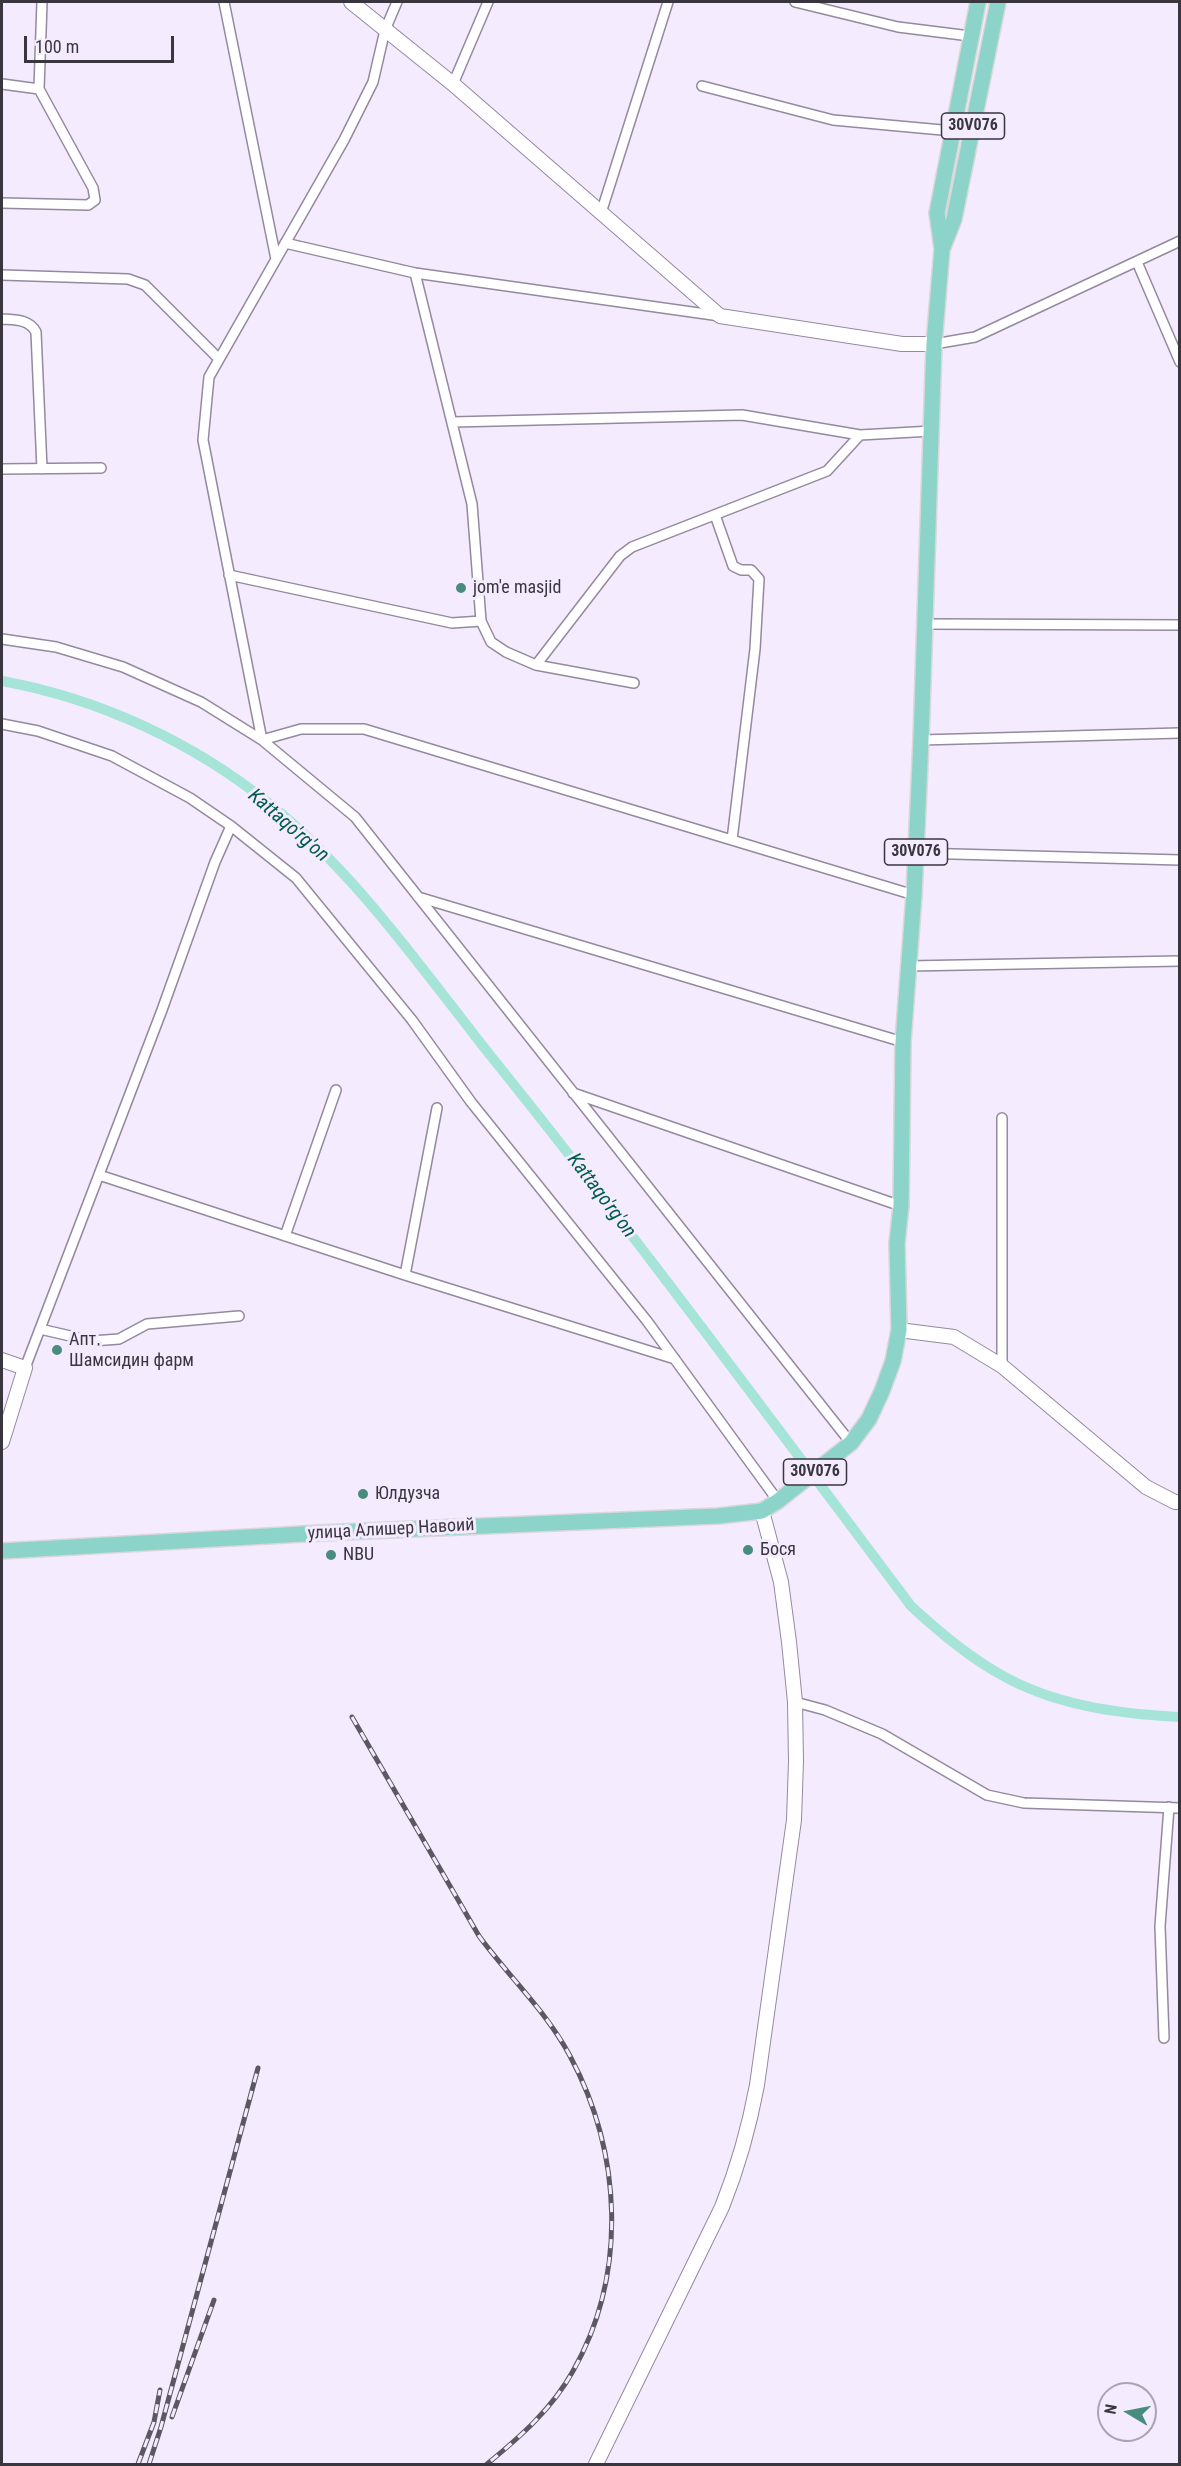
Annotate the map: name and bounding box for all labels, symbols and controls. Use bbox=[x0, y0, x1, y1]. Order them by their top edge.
scale bar bbox=[27, 24, 177, 62]
text: 100 m bbox=[35, 36, 79, 57]
road number: 30V076 bbox=[942, 113, 1004, 139]
place label: jom'e masjid bbox=[473, 577, 561, 599]
marker: jom'e masjid bbox=[454, 581, 468, 595]
water label: Kattaqo'rg'on bbox=[243, 784, 333, 868]
road number: 30V076 bbox=[884, 839, 948, 865]
water label: Kattaqo'rg'on bbox=[562, 1149, 640, 1243]
place label: Апт. Шамсидин фарм bbox=[69, 1329, 194, 1372]
marker: Апт. Шамсидин фарм bbox=[50, 1343, 64, 1357]
road number: 30V076 bbox=[784, 1459, 846, 1485]
place label: Юлдузча bbox=[375, 1483, 440, 1505]
marker: Юлдузча bbox=[356, 1487, 370, 1501]
street label: улица Алишер Навоий bbox=[307, 1515, 475, 1545]
place label: Бося bbox=[760, 1539, 796, 1561]
marker: Бося bbox=[741, 1543, 755, 1557]
place label: NBU bbox=[343, 1544, 374, 1566]
marker: NBU bbox=[324, 1548, 338, 1562]
north arrow bbox=[1097, 2382, 1157, 2442]
text: N bbox=[1101, 2403, 1121, 2416]

